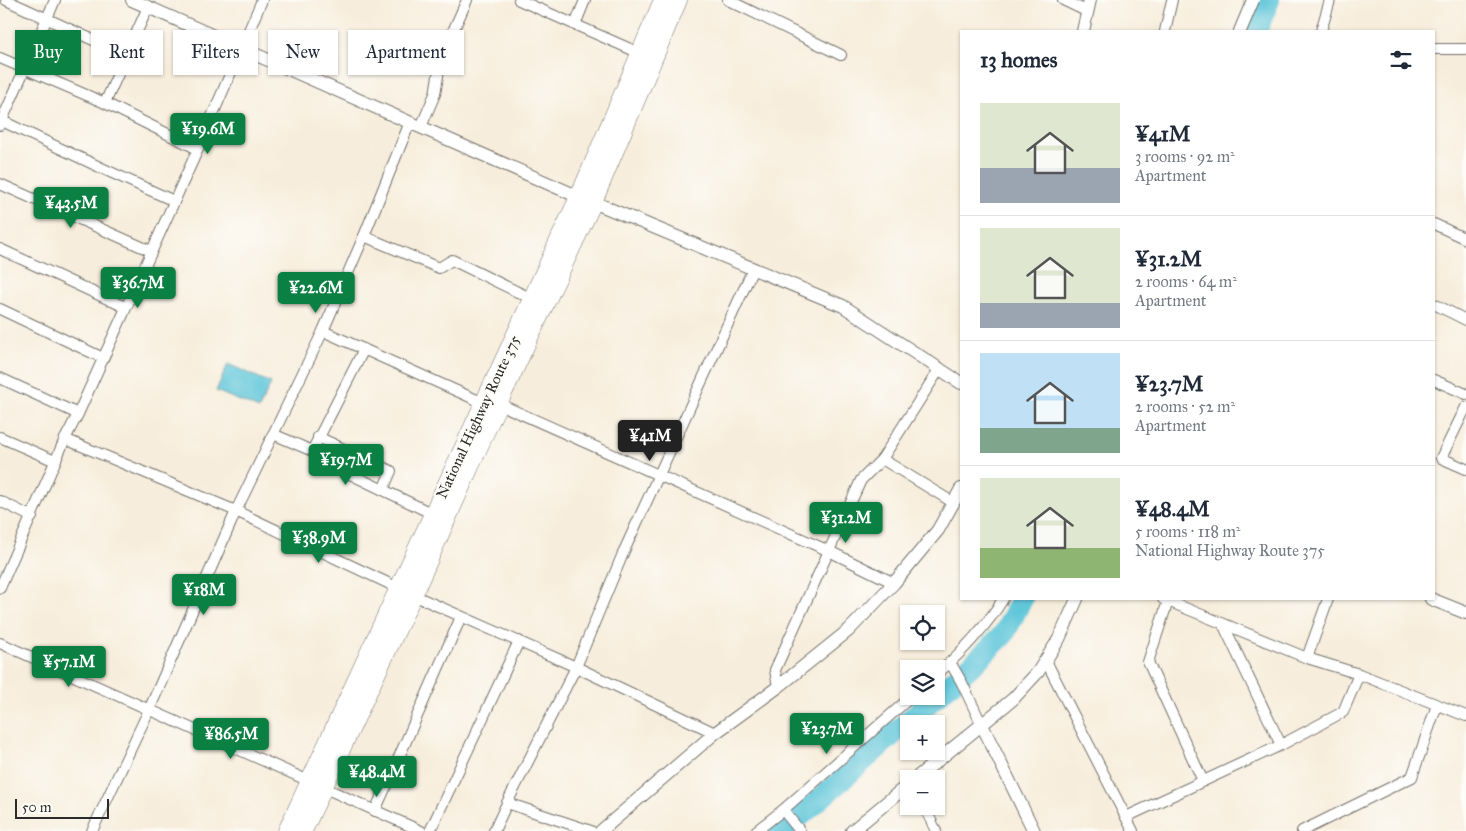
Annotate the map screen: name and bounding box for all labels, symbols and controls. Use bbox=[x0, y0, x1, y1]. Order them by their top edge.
chip: Buy bbox=[15, 30, 81, 75]
chip: Rent bbox=[91, 30, 163, 75]
chip: Filters bbox=[173, 30, 258, 75]
chip: New bbox=[268, 30, 338, 75]
chip: Apartment bbox=[348, 30, 464, 75]
icon: filters bbox=[1387, 46, 1415, 74]
text: 13 homes bbox=[980, 47, 1057, 73]
pin: ¥19.6M bbox=[167, 112, 249, 155]
text: ¥19.6M bbox=[181, 119, 235, 138]
text: ¥41M bbox=[1135, 121, 1190, 147]
icon: home bbox=[1020, 123, 1080, 183]
text: 3 rooms · 92 m² bbox=[1135, 147, 1235, 166]
text: Apartment bbox=[1135, 166, 1207, 185]
pin: ¥43.5M bbox=[30, 186, 112, 229]
text: ¥43.5M bbox=[45, 193, 97, 212]
text: ¥31.2M bbox=[1135, 246, 1202, 272]
icon: home bbox=[1020, 248, 1080, 308]
pin: ¥36.7M bbox=[97, 266, 179, 309]
pin: ¥22.6M bbox=[275, 272, 357, 314]
text: 2 rooms · 64 m² bbox=[1135, 272, 1237, 291]
text: ¥36.7M bbox=[112, 273, 164, 292]
text: ¥22.6M bbox=[289, 278, 343, 297]
text: Apartment bbox=[1135, 291, 1207, 310]
street label: National Highway Route 375 bbox=[432, 333, 524, 501]
text: ¥23.7M bbox=[1135, 371, 1204, 397]
icon: home bbox=[1020, 373, 1080, 433]
text: 2 rooms · 52 m² bbox=[1135, 397, 1235, 416]
text: Apartment bbox=[1135, 416, 1207, 435]
pin: ¥41M bbox=[620, 420, 680, 462]
text: ¥41M bbox=[629, 426, 671, 445]
pin: ¥19.7M bbox=[305, 444, 387, 486]
text: ¥19.7M bbox=[320, 450, 372, 469]
text: ¥48.4M bbox=[1135, 496, 1210, 522]
icon: home bbox=[1020, 498, 1080, 558]
pin: ¥31.2M bbox=[805, 502, 887, 544]
text: ¥31.2M bbox=[821, 508, 871, 527]
pin: ¥38.9M bbox=[278, 522, 360, 564]
text: 5 rooms · 118 m² bbox=[1135, 522, 1240, 541]
text: ¥38.9M bbox=[292, 528, 346, 547]
text: National Highway Route 375 bbox=[1135, 541, 1325, 560]
pin: ¥18M bbox=[174, 574, 234, 616]
text: ¥18M bbox=[183, 580, 225, 599]
map controls bbox=[900, 605, 945, 815]
button: locate bbox=[900, 605, 945, 650]
pin: ¥57.1M bbox=[28, 646, 110, 688]
text: ¥57.1M bbox=[43, 652, 95, 671]
button: layers bbox=[900, 660, 945, 705]
pin: ¥23.7M bbox=[786, 712, 868, 755]
button: + bbox=[900, 715, 945, 760]
pin: ¥86.5M bbox=[190, 718, 272, 760]
text: ¥23.7M bbox=[801, 719, 853, 738]
text: ¥86.5M bbox=[204, 724, 258, 743]
pin: ¥48.4M bbox=[336, 756, 418, 798]
text: ¥48.4M bbox=[349, 762, 405, 781]
button: − bbox=[900, 770, 945, 815]
scale bar bbox=[15, 796, 109, 819]
text: 50 m bbox=[22, 799, 51, 816]

